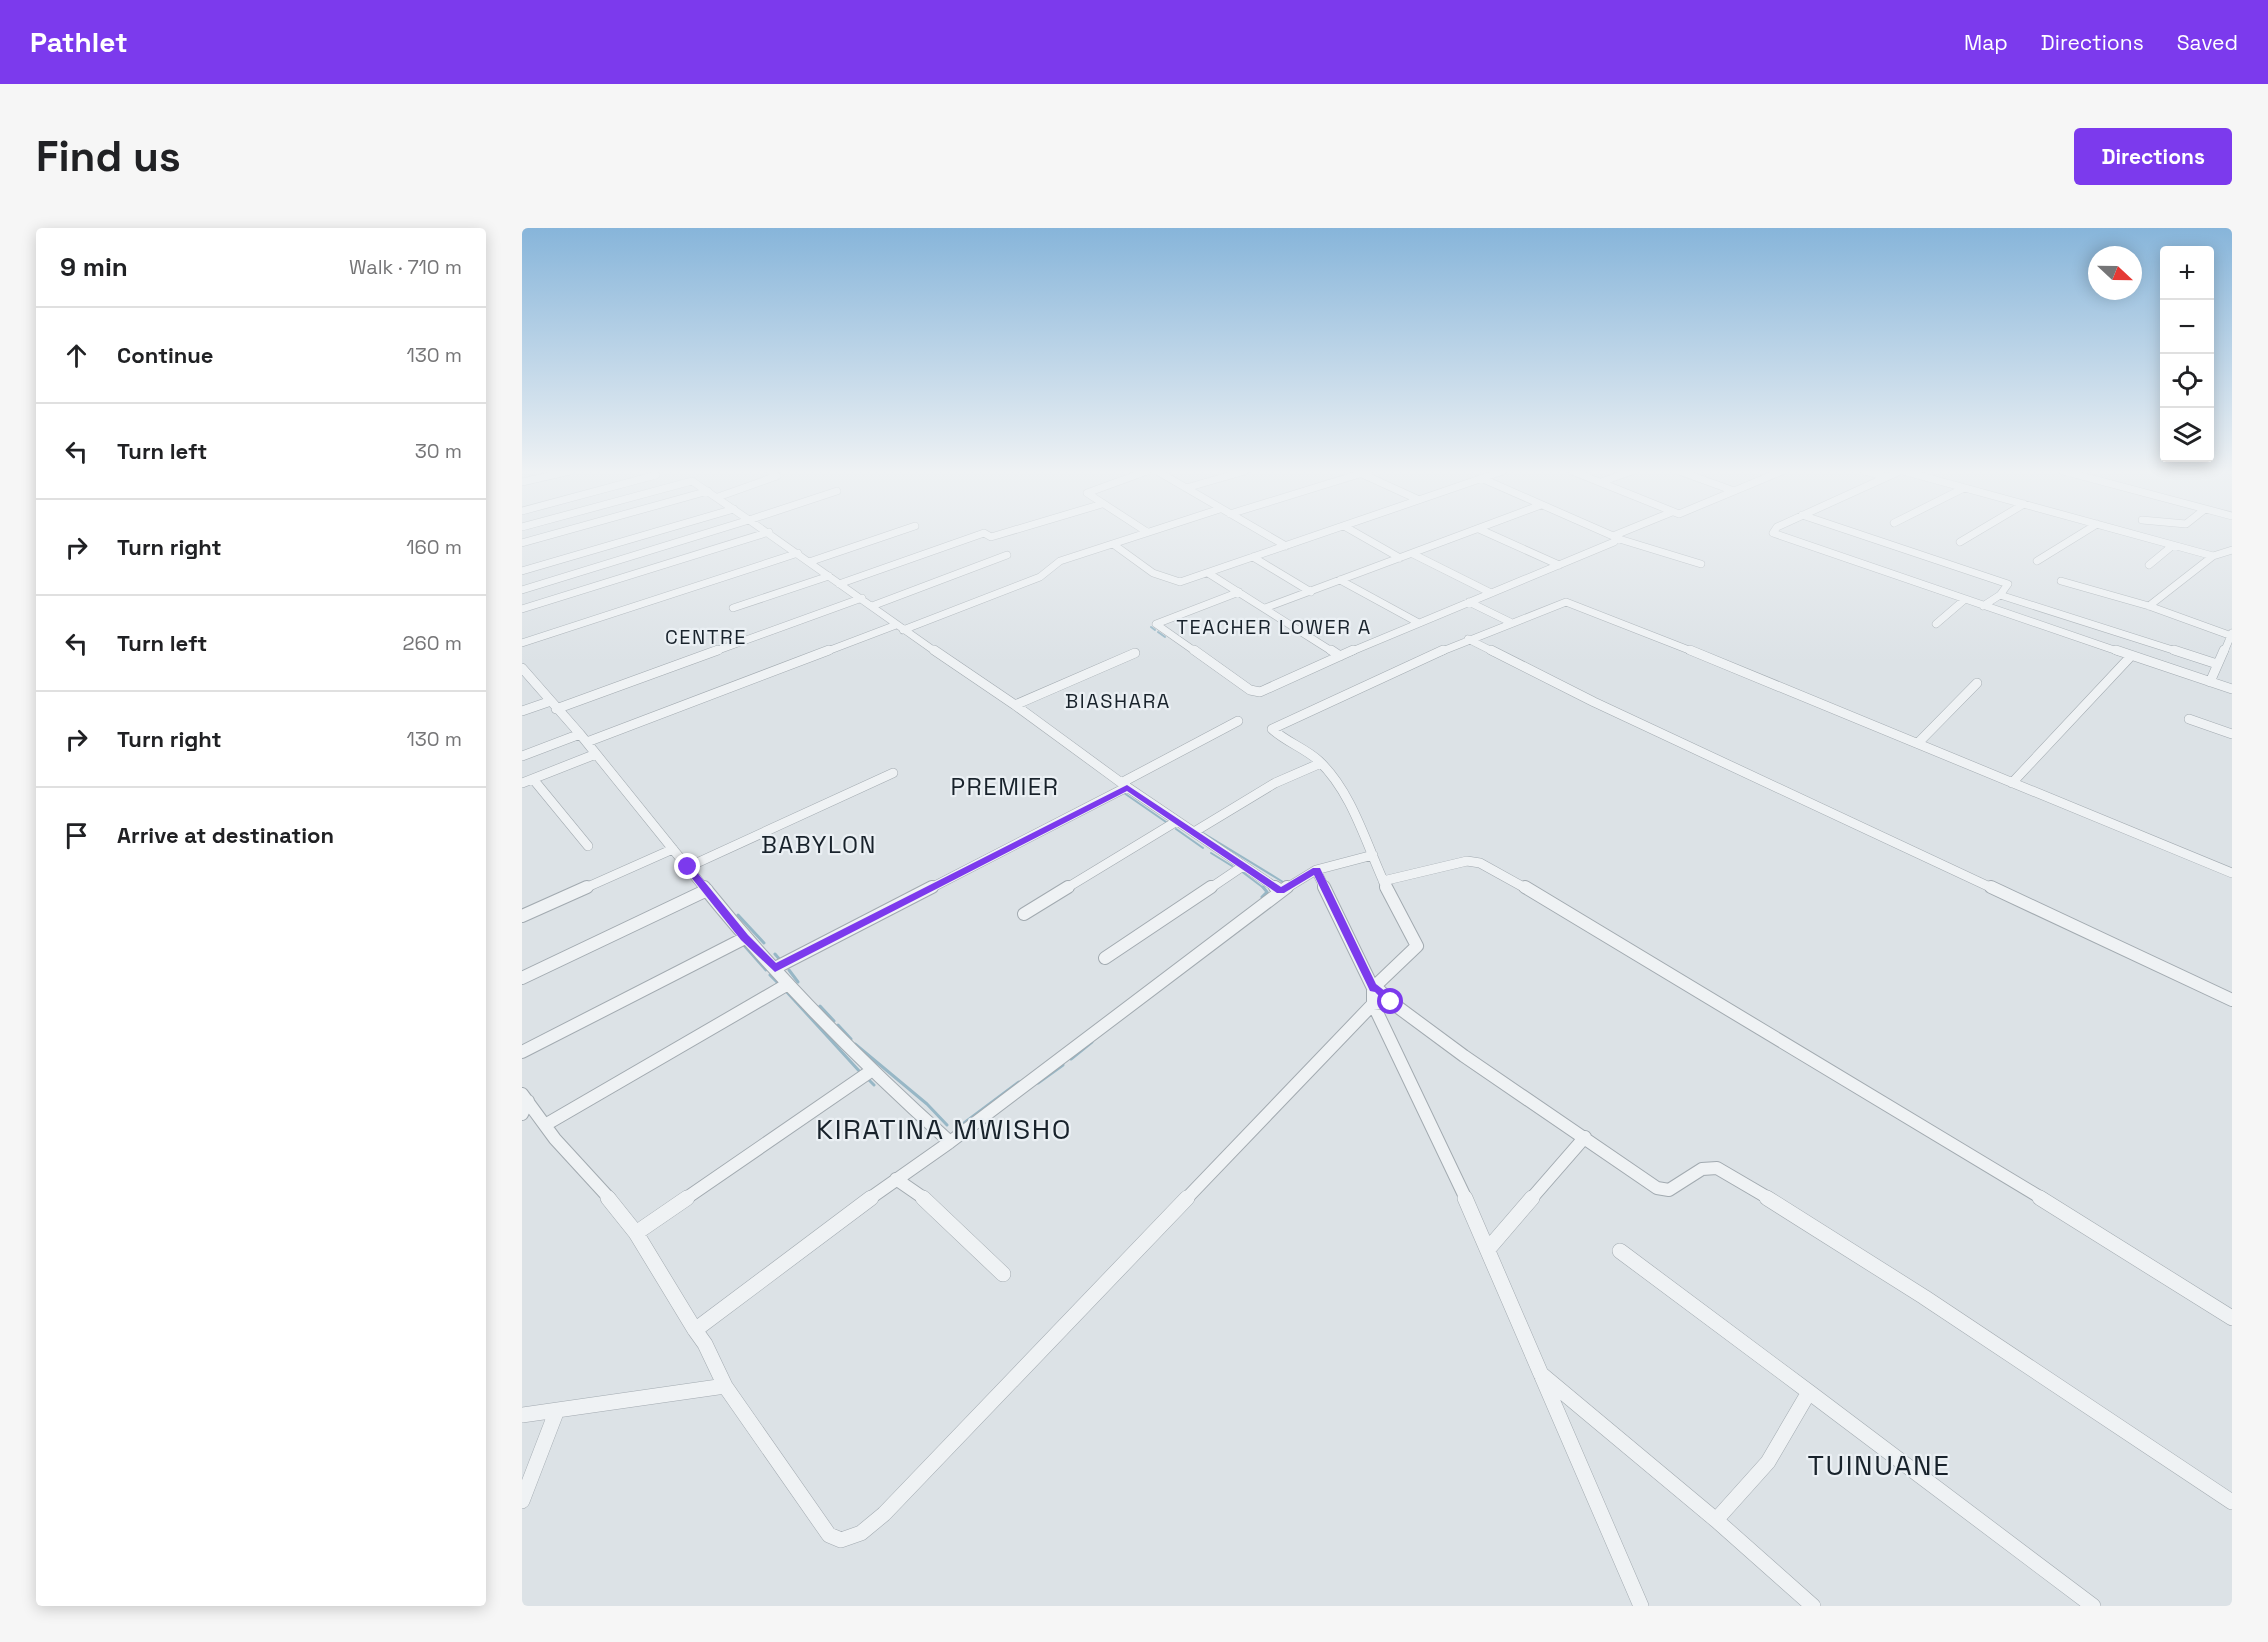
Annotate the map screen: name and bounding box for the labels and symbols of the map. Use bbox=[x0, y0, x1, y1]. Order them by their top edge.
north arrow bbox=[2088, 246, 2142, 300]
district label: TEACHER LOWER A bbox=[1176, 614, 1372, 640]
district label: CENTRE bbox=[665, 624, 747, 650]
district label: BIASHARA bbox=[1065, 688, 1171, 714]
district label: PREMIER bbox=[951, 771, 1059, 802]
district label: BABYLON bbox=[761, 829, 877, 860]
route end bbox=[674, 853, 700, 879]
route start bbox=[1377, 988, 1403, 1014]
district label: KIRATINA MWISHO bbox=[816, 1111, 1072, 1147]
district label: TUINUANE bbox=[1808, 1447, 1950, 1483]

